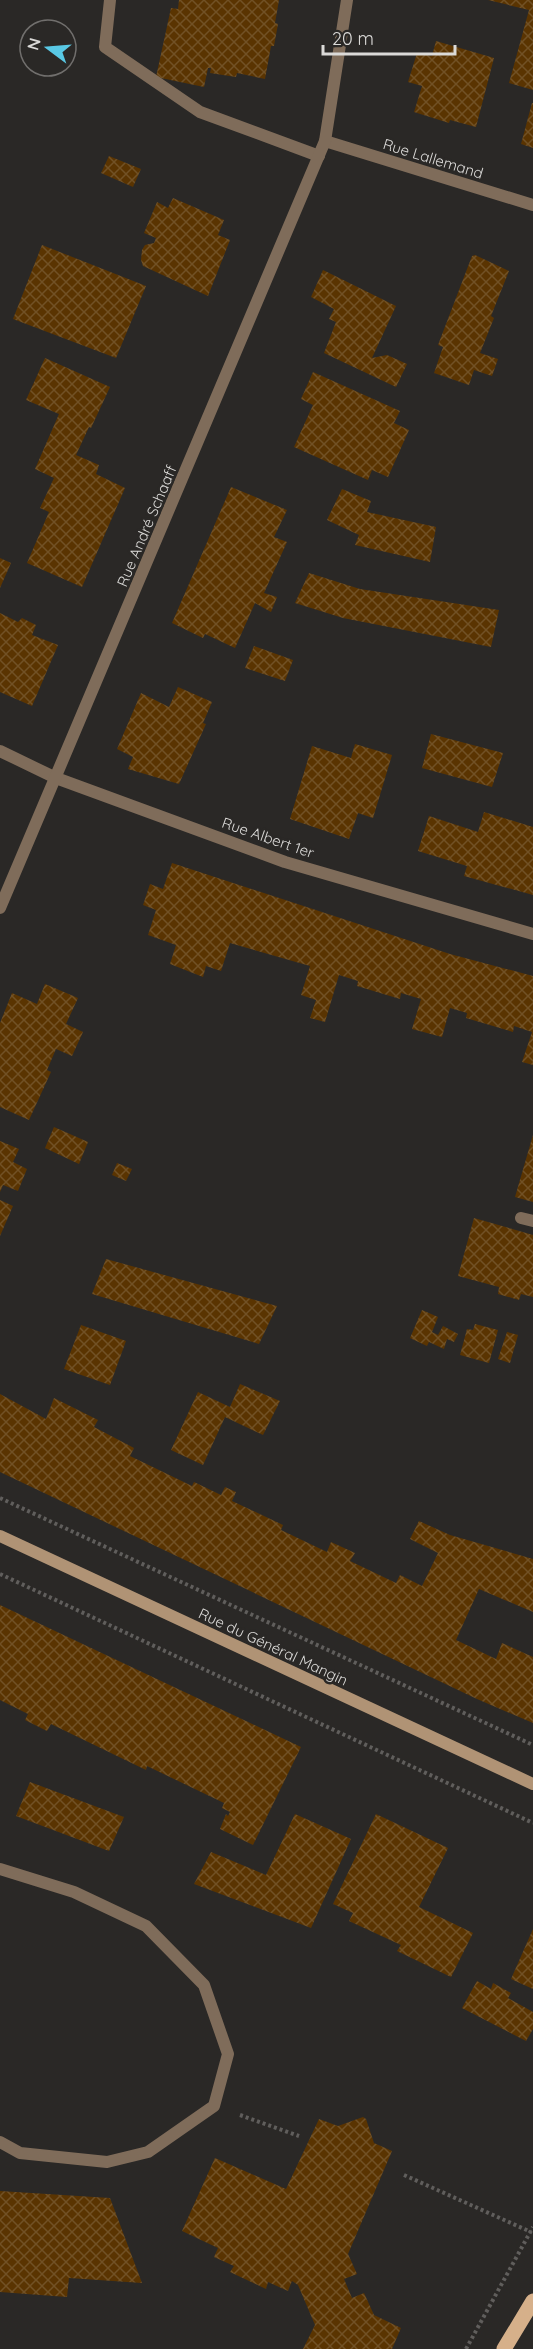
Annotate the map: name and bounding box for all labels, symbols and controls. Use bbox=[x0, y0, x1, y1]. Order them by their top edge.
north arrow bbox=[18, 18, 78, 78]
scale bar bbox=[323, 18, 455, 56]
text: 20 m bbox=[332, 27, 374, 50]
text: N bbox=[22, 35, 45, 52]
street label: Rue Lallemand bbox=[381, 134, 486, 183]
street label: Rue André Schaaff bbox=[112, 462, 181, 590]
street label: Rue Albert 1er bbox=[219, 813, 317, 862]
street label: Rue du Général Mangin bbox=[195, 1604, 351, 1690]

